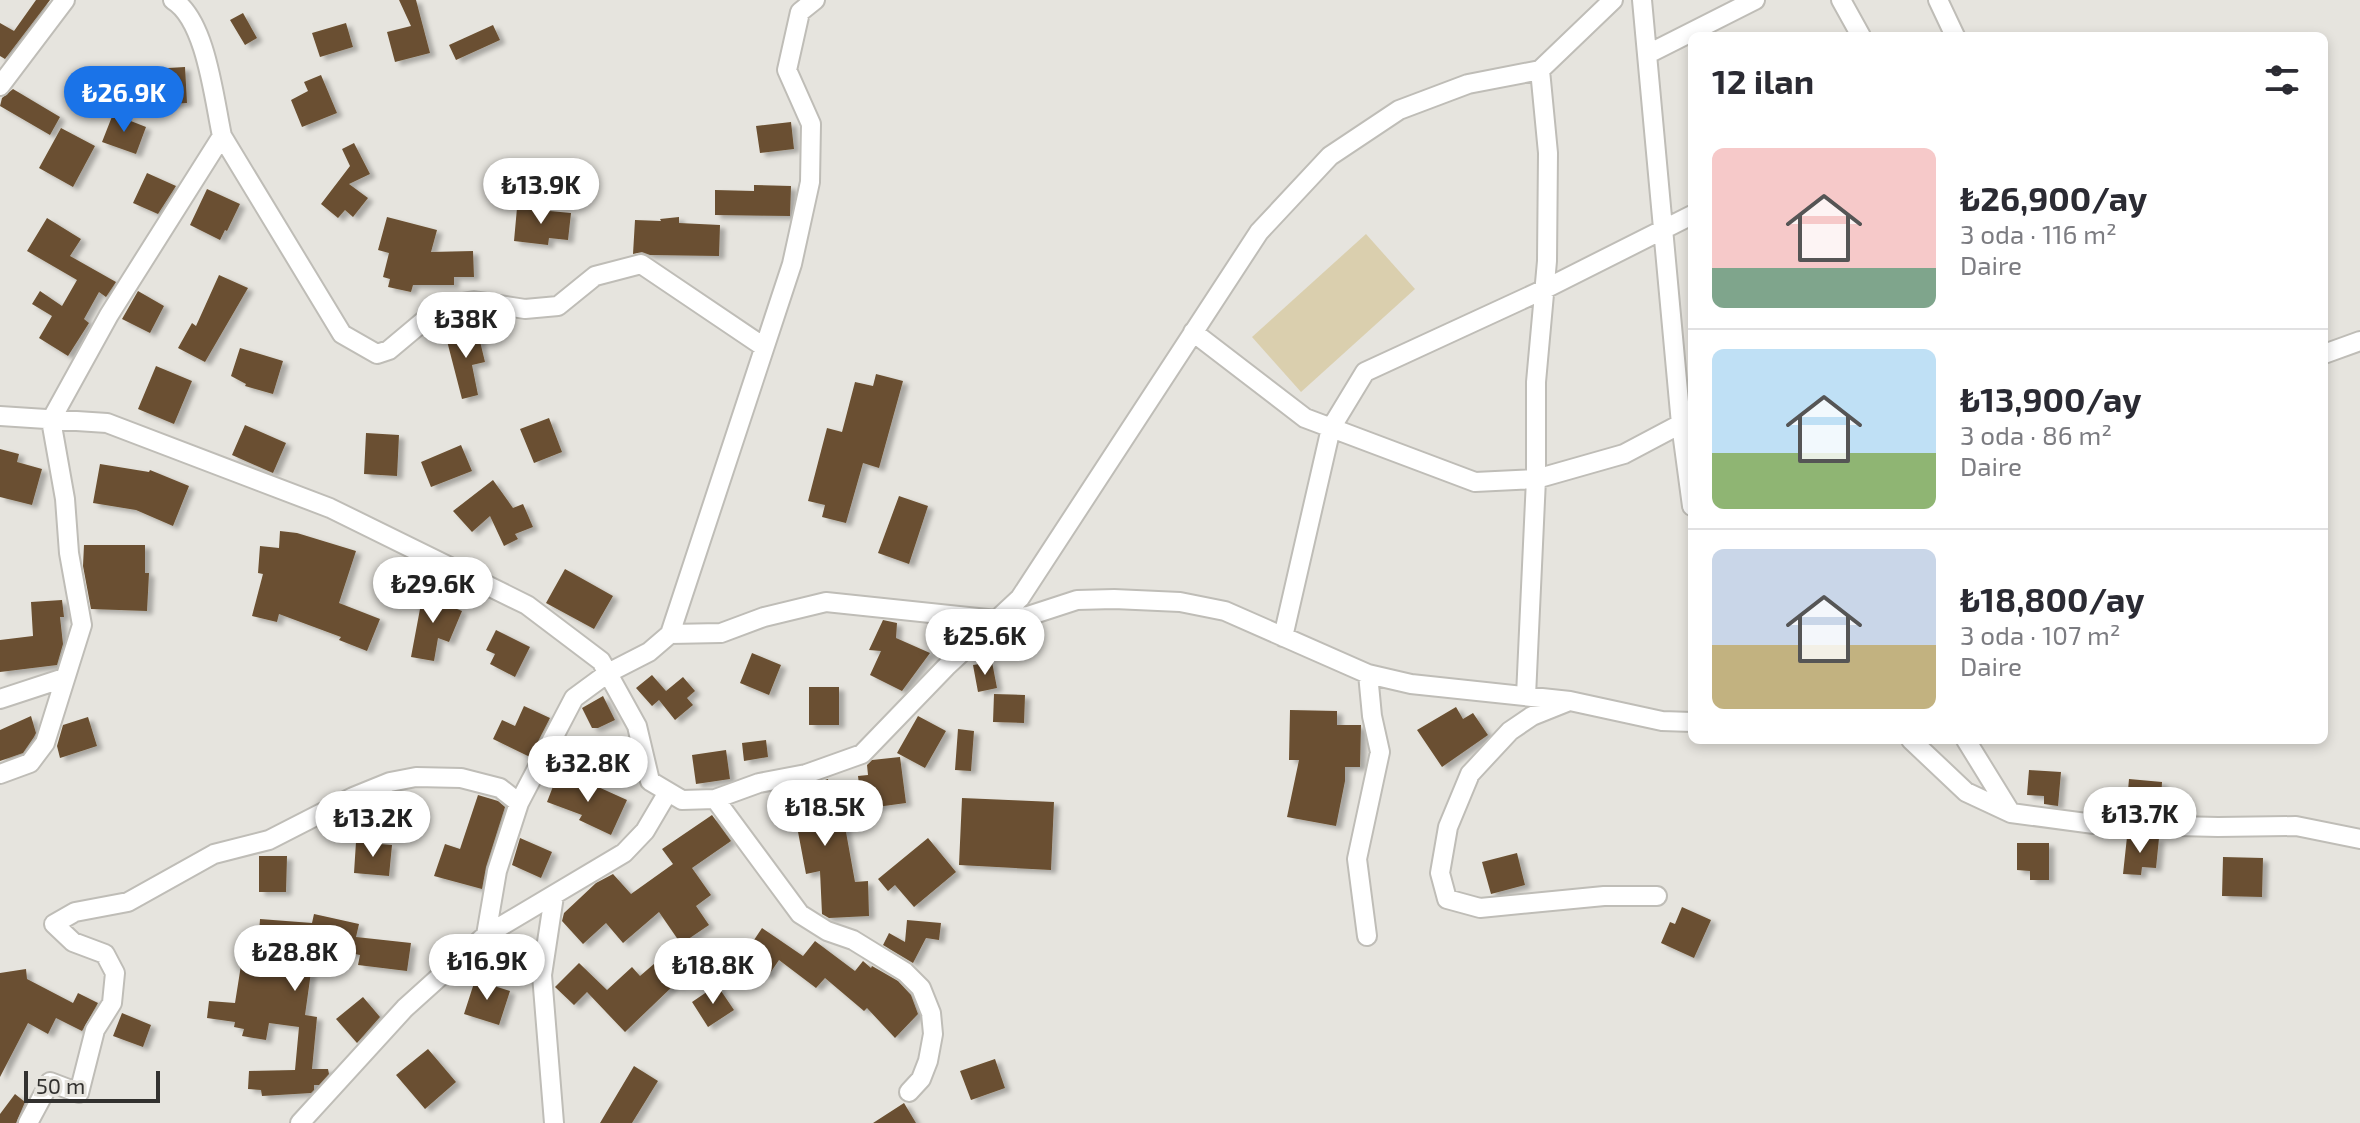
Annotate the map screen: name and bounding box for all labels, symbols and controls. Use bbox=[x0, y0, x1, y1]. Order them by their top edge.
icon: filters bbox=[2260, 58, 2304, 102]
text: 12 ilan bbox=[1712, 60, 1814, 101]
pin: ₺26.9K bbox=[59, 66, 189, 134]
text: ₺26.9K bbox=[82, 76, 166, 107]
pin: ₺13.9K bbox=[476, 158, 606, 226]
text: ₺13.9K bbox=[501, 168, 581, 199]
text: ₺26,900/ay bbox=[1960, 177, 2147, 218]
icon: home bbox=[1776, 180, 1872, 276]
text: 3 oda · 116 m² bbox=[1960, 218, 2117, 249]
text: Daire bbox=[1960, 249, 2022, 280]
pin: ₺38K bbox=[419, 292, 513, 360]
text: ₺38K bbox=[435, 302, 497, 333]
text: ₺13,900/ay bbox=[1960, 378, 2141, 419]
icon: home bbox=[1776, 381, 1872, 477]
text: 3 oda · 86 m² bbox=[1960, 419, 2112, 450]
text: Daire bbox=[1960, 450, 2022, 481]
pin: ₺29.6K bbox=[368, 557, 498, 625]
text: ₺29.6K bbox=[391, 567, 475, 598]
text: ₺18,800/ay bbox=[1960, 578, 2144, 619]
icon: home bbox=[1776, 581, 1872, 677]
pin: ₺25.6K bbox=[920, 609, 1050, 677]
text: ₺25.6K bbox=[943, 619, 1027, 650]
text: 3 oda · 107 m² bbox=[1960, 619, 2121, 650]
text: Daire bbox=[1960, 650, 2022, 681]
pin: ₺32.8K bbox=[523, 736, 653, 804]
text: ₺32.8K bbox=[546, 746, 630, 777]
pin: ₺18.5K bbox=[760, 780, 890, 848]
pin: ₺13.7K bbox=[2075, 787, 2205, 855]
text: ₺18.5K bbox=[785, 790, 865, 821]
pin: ₺13.2K bbox=[308, 791, 438, 859]
text: ₺13.7K bbox=[2101, 797, 2179, 828]
text: ₺13.2K bbox=[333, 801, 413, 832]
pin: ₺28.8K bbox=[230, 925, 360, 993]
pin: ₺16.9K bbox=[422, 934, 552, 1002]
text: ₺28.8K bbox=[252, 935, 338, 966]
pin: ₺18.8K bbox=[648, 938, 778, 1006]
text: ₺16.9K bbox=[447, 944, 527, 975]
text: ₺18.8K bbox=[672, 948, 754, 979]
scale bar bbox=[24, 1067, 160, 1103]
text: 50 m bbox=[36, 1072, 85, 1098]

